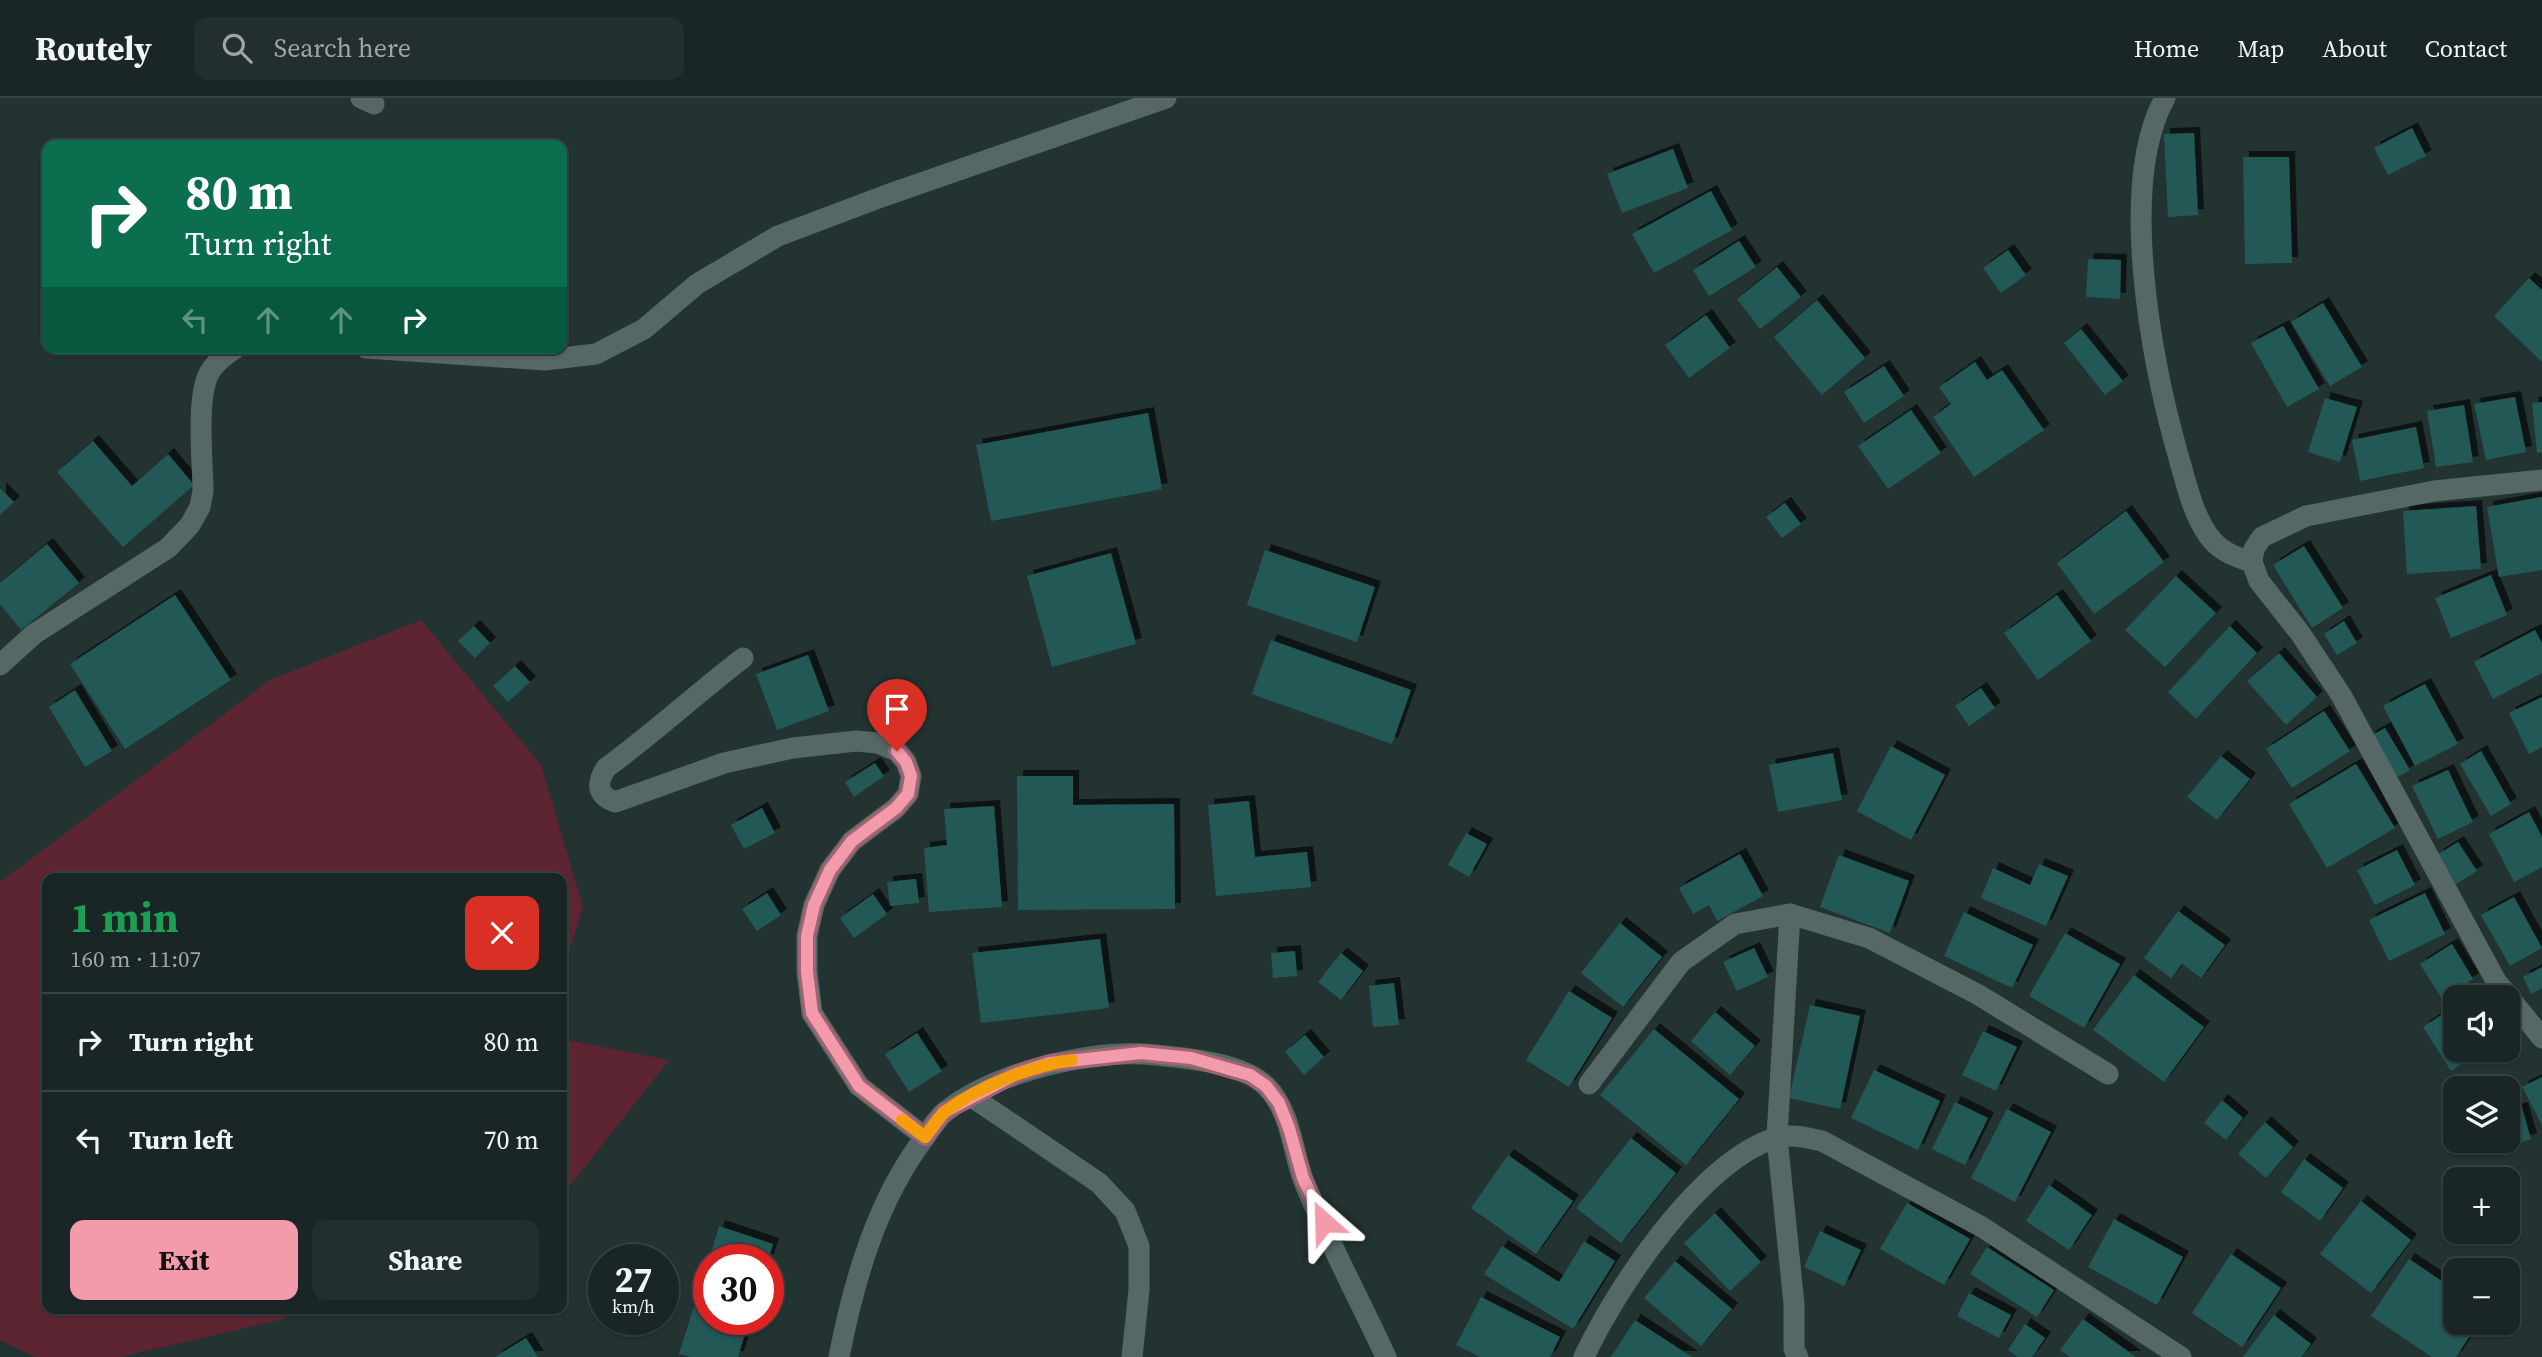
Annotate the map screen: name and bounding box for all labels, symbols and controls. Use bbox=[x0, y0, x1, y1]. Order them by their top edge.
search box bbox=[194, 17, 684, 80]
text: Routely bbox=[35, 26, 152, 71]
icon: search bbox=[218, 29, 256, 67]
text: Search here bbox=[274, 30, 411, 66]
text: Home bbox=[2134, 32, 2199, 65]
text: Map bbox=[2237, 32, 2284, 65]
text: About bbox=[2322, 32, 2387, 65]
text: Contact bbox=[2425, 32, 2507, 65]
text: 80 m bbox=[185, 158, 293, 225]
icon: right bbox=[70, 168, 161, 259]
text: Turn right bbox=[185, 222, 331, 266]
icon: left bbox=[176, 301, 214, 339]
icon: ahead bbox=[249, 301, 287, 339]
icon: ahead bbox=[322, 301, 360, 339]
icon: right bbox=[395, 301, 433, 339]
pin bbox=[867, 679, 927, 751]
icon: arrive bbox=[878, 690, 916, 728]
text: 1 min bbox=[70, 888, 179, 946]
button: close bbox=[465, 896, 539, 970]
text: 160 m · 11:07 bbox=[70, 943, 201, 975]
map controls bbox=[2443, 985, 2520, 1335]
button: sound bbox=[2443, 985, 2520, 1062]
icon: right bbox=[70, 1023, 108, 1061]
text: Turn right bbox=[129, 1024, 253, 1060]
text: 80 m bbox=[484, 1024, 539, 1060]
button: layers bbox=[2443, 1076, 2520, 1153]
icon: left bbox=[70, 1121, 108, 1159]
text: Turn left bbox=[129, 1122, 233, 1158]
text: 70 m bbox=[484, 1122, 539, 1158]
button: + bbox=[2443, 1167, 2520, 1244]
position arrow bbox=[1287, 1185, 1361, 1259]
button: Exit bbox=[70, 1220, 298, 1300]
button: Share bbox=[312, 1220, 539, 1300]
speed limit sign: 30 bbox=[693, 1244, 784, 1335]
text: 27 bbox=[615, 1256, 652, 1304]
button: − bbox=[2443, 1258, 2520, 1335]
text: km/h bbox=[612, 1294, 655, 1319]

